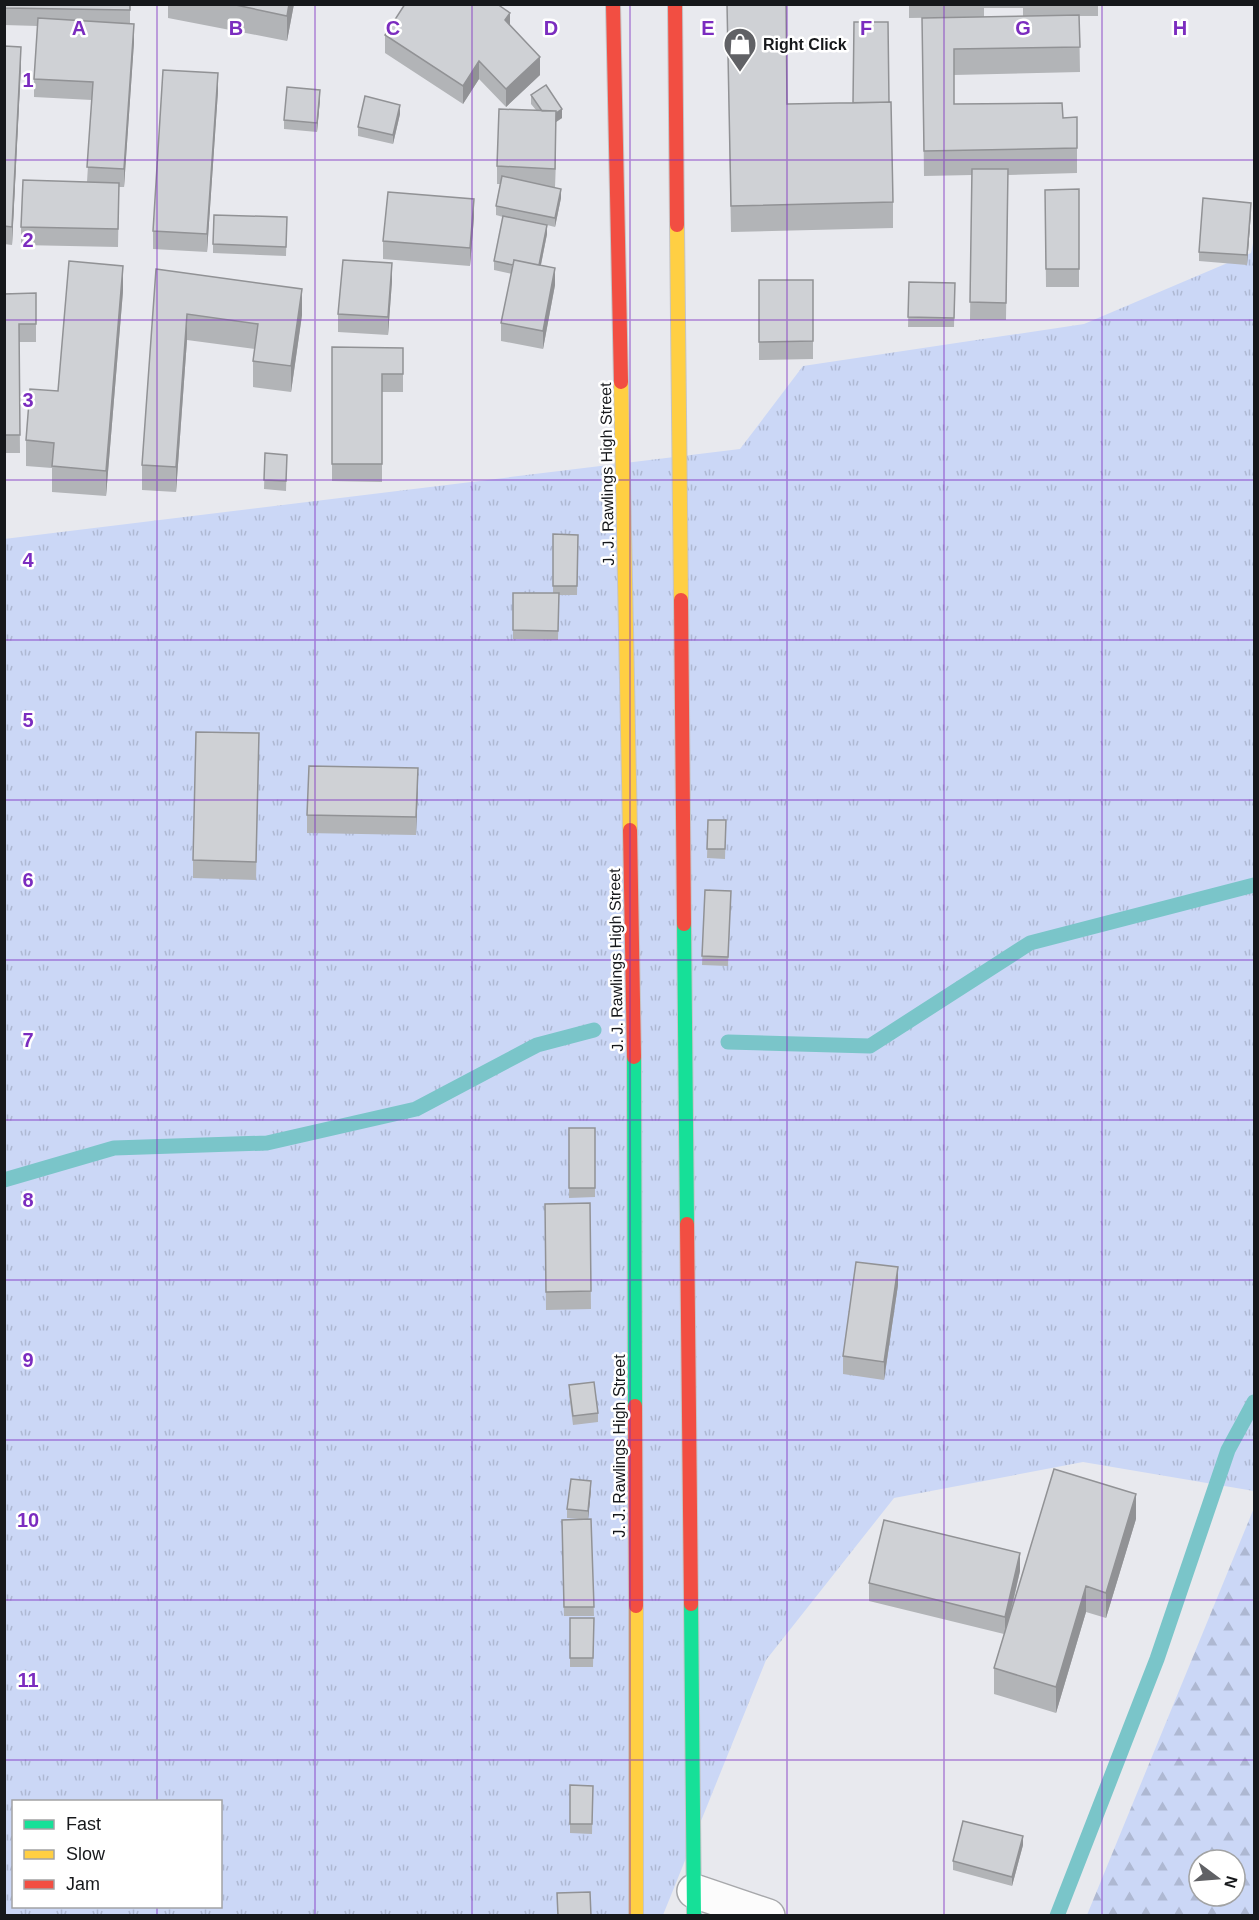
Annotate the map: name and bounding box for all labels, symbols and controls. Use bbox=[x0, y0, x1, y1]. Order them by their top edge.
text: A bbox=[72, 17, 86, 39]
text: B bbox=[229, 17, 243, 39]
text: C bbox=[386, 17, 400, 39]
text: D bbox=[544, 17, 558, 39]
text: E bbox=[701, 17, 715, 39]
text: F bbox=[860, 17, 872, 39]
text: G bbox=[1015, 17, 1031, 39]
text: H bbox=[1173, 17, 1187, 39]
shop icon: Right Click bbox=[722, 26, 758, 73]
place label: Right Click bbox=[763, 36, 847, 53]
text: 1 bbox=[22, 69, 34, 91]
text: 2 bbox=[22, 229, 34, 251]
street label: J. J. Rawlings High Street bbox=[597, 382, 617, 566]
text: 3 bbox=[22, 389, 34, 411]
text: 4 bbox=[22, 549, 34, 571]
text: 5 bbox=[22, 709, 34, 731]
street label: J. J. Rawlings High Street bbox=[606, 868, 626, 1052]
text: 6 bbox=[22, 869, 34, 891]
text: 7 bbox=[22, 1029, 34, 1051]
text: 8 bbox=[22, 1189, 34, 1211]
text: 9 bbox=[22, 1349, 34, 1371]
street label: J. J. Rawlings High Street bbox=[611, 1354, 628, 1538]
text: 10 bbox=[17, 1509, 39, 1531]
text: 11 bbox=[17, 1669, 39, 1691]
legend bbox=[12, 1800, 222, 1908]
text: Fast bbox=[66, 1814, 101, 1834]
text: Slow bbox=[66, 1844, 106, 1864]
north arrow bbox=[1187, 1848, 1247, 1908]
text: Jam bbox=[66, 1874, 100, 1894]
text: N bbox=[1221, 1874, 1241, 1890]

